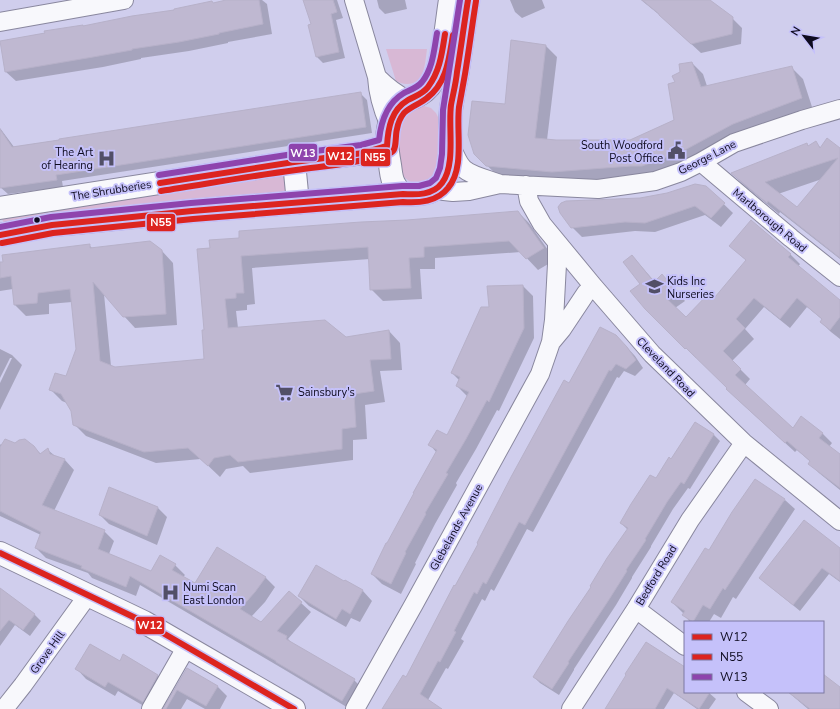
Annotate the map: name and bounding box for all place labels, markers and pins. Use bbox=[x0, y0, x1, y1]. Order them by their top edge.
place label: South Woodford Post Office bbox=[581, 138, 663, 166]
public building icon: South Woodford Post Office bbox=[666, 141, 686, 161]
place label: The Art of Hearing bbox=[41, 145, 93, 173]
hospital icon: The Art of Hearing bbox=[96, 148, 116, 168]
unlabelled marker bbox=[32, 215, 42, 225]
place label: Kids Inc Nurseries bbox=[667, 274, 714, 302]
school or university icon: Kids Inc Nurseries bbox=[644, 277, 664, 297]
supermarket icon: Sainsbury's bbox=[275, 382, 295, 402]
place label: Sainsbury's bbox=[298, 385, 355, 400]
place label: Numi Scan East London bbox=[183, 580, 244, 608]
hospital icon: Numi Scan East London bbox=[160, 583, 180, 603]

